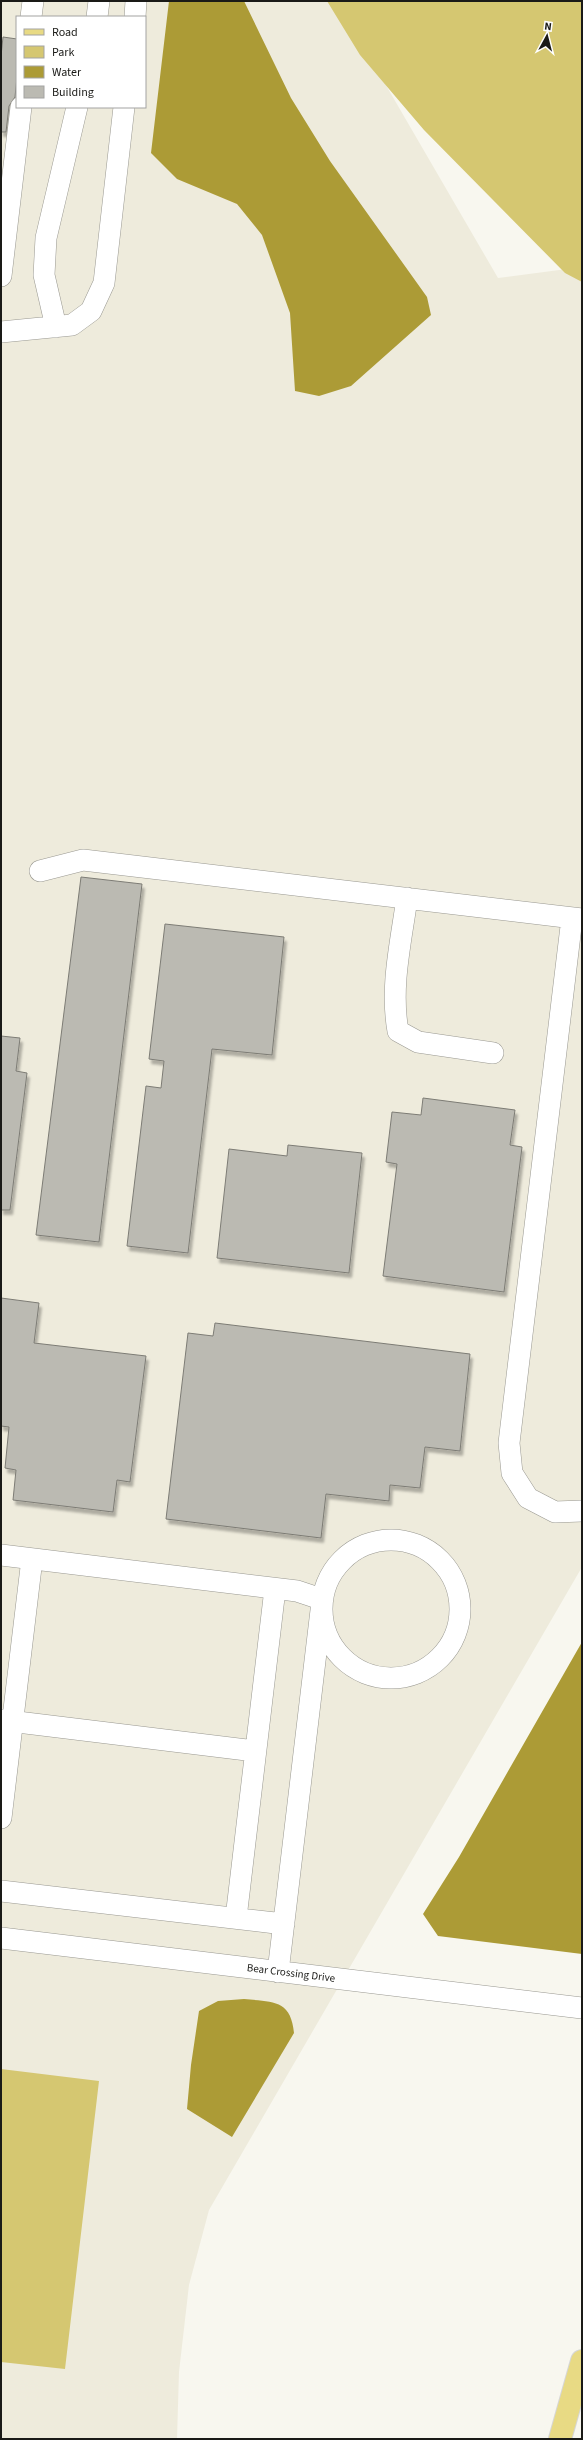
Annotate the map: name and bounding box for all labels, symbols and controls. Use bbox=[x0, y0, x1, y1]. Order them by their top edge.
legend bbox=[16, 16, 146, 108]
north arrow bbox=[527, 16, 567, 56]
text: N bbox=[544, 19, 553, 34]
text: Road bbox=[52, 24, 78, 41]
text: Park bbox=[52, 44, 74, 61]
text: Water bbox=[52, 64, 82, 81]
text: Building bbox=[52, 84, 94, 101]
street label: Bear Crossing Drive bbox=[246, 1960, 337, 1986]

